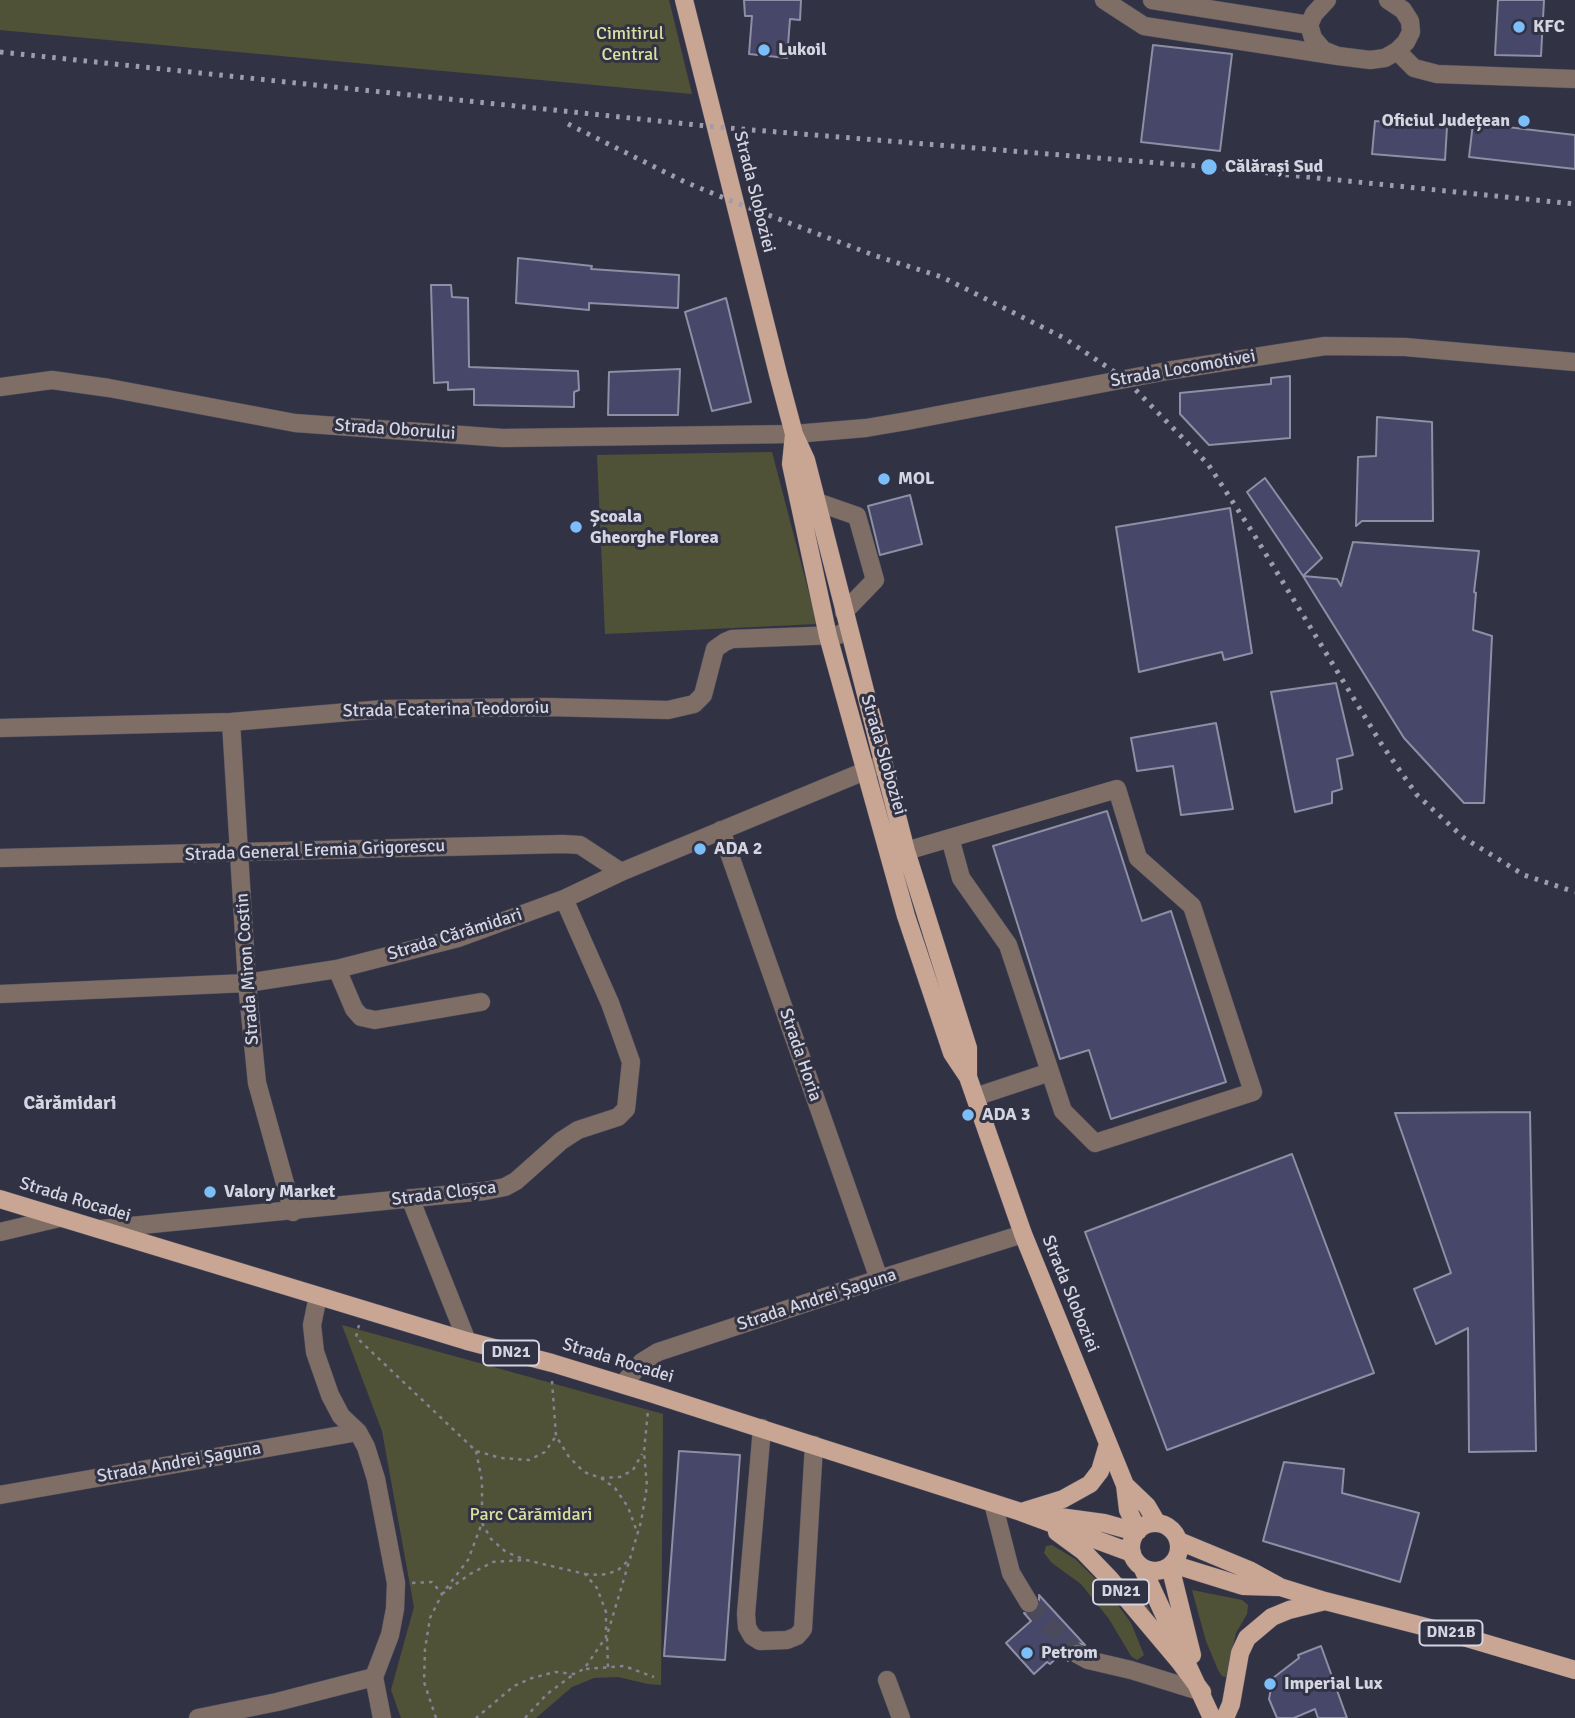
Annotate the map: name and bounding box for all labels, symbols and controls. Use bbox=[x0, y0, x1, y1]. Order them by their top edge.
place label: KFC bbox=[1533, 16, 1565, 38]
marker: KFC bbox=[1511, 19, 1527, 35]
park label: Cimitirul Central bbox=[596, 23, 664, 66]
place label: Lukoil bbox=[778, 39, 827, 61]
marker: Lukoil bbox=[756, 42, 772, 58]
place label: Oficiul Județean bbox=[1382, 110, 1510, 132]
marker: Oficiul Județean bbox=[1516, 113, 1532, 129]
street label: Strada Sloboziei bbox=[728, 129, 780, 255]
place label: Călărași Sud bbox=[1225, 156, 1323, 178]
marker: Călărași Sud bbox=[1199, 157, 1219, 177]
street label: Strada Locomotivei bbox=[1109, 346, 1257, 392]
street label: Strada Oborului bbox=[334, 415, 456, 445]
place label: MOL bbox=[898, 468, 934, 490]
marker: MOL bbox=[876, 471, 892, 487]
place label: Școala Gheorghe Florea bbox=[590, 506, 719, 548]
marker: Școala Gheorghe Florea bbox=[568, 519, 584, 535]
street label: Strada Sloboziei bbox=[855, 692, 911, 818]
street label: Strada Ecaterina Teodoroiu bbox=[342, 697, 550, 723]
street label: Strada General Eremia Grigorescu bbox=[185, 836, 445, 866]
place label: ADA 2 bbox=[714, 838, 762, 860]
marker: ADA 2 bbox=[692, 841, 708, 857]
street label: Strada Miron Costin bbox=[232, 892, 264, 1046]
street label: Strada Cărămidari bbox=[385, 904, 525, 966]
street label: Strada Horia bbox=[774, 1006, 826, 1104]
district label: Cărămidari bbox=[24, 1093, 116, 1115]
place label: ADA 3 bbox=[982, 1104, 1030, 1126]
marker: ADA 3 bbox=[960, 1107, 976, 1123]
street label: Strada Rocadei bbox=[17, 1173, 133, 1227]
street label: Strada Cloșca bbox=[390, 1177, 498, 1211]
place label: Valory Market bbox=[224, 1181, 335, 1203]
marker: Valory Market bbox=[202, 1184, 218, 1200]
street label: Strada Sloboziei bbox=[1037, 1232, 1103, 1356]
street label: Strada Andrei Șaguna bbox=[735, 1264, 899, 1336]
street label: Strada Rocadei bbox=[560, 1334, 676, 1388]
road number: DN21 bbox=[483, 1340, 539, 1366]
street label: Strada Andrei Șaguna bbox=[95, 1438, 263, 1488]
park label: Parc Cărămidari bbox=[470, 1504, 592, 1526]
road number: DN21 bbox=[1093, 1580, 1149, 1604]
road number: DN21B bbox=[1420, 1620, 1482, 1646]
place label: Petrom bbox=[1041, 1642, 1098, 1664]
marker: Petrom bbox=[1019, 1645, 1035, 1661]
place label: Imperial Lux bbox=[1284, 1673, 1382, 1695]
marker: Imperial Lux bbox=[1262, 1676, 1278, 1692]

